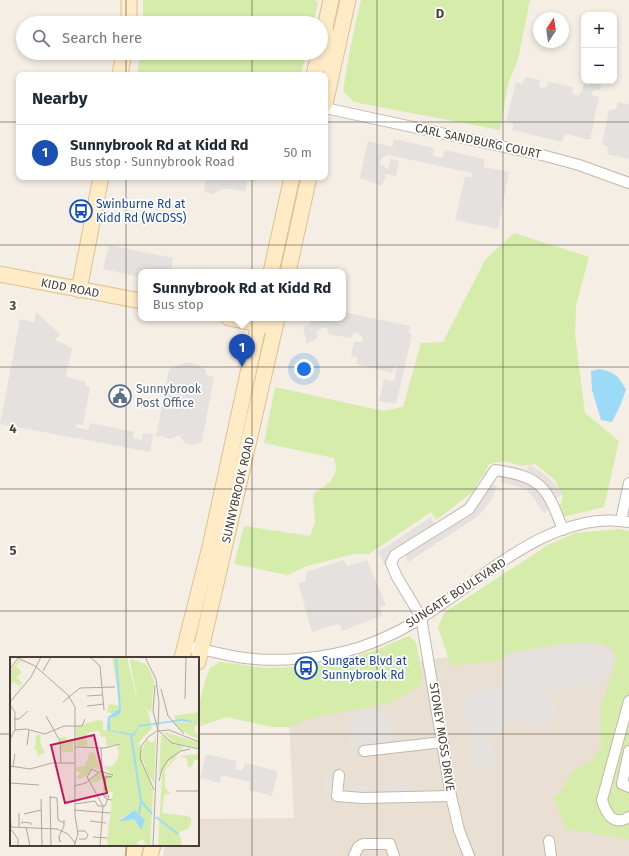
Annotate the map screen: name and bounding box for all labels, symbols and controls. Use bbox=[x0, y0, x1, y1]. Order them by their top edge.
text: D bbox=[436, 6, 445, 21]
north arrow bbox=[533, 12, 569, 48]
map controls bbox=[581, 12, 617, 84]
button: + bbox=[581, 12, 617, 48]
search box bbox=[16, 16, 328, 60]
icon: search bbox=[30, 27, 52, 49]
text: Search here bbox=[62, 29, 142, 47]
button: − bbox=[581, 48, 617, 84]
text: Nearby bbox=[32, 88, 87, 109]
street label: CARL SANDBURG COURT bbox=[414, 121, 543, 161]
text: Sunnybrook Rd at Kidd Rd bbox=[70, 136, 249, 154]
text: 1 bbox=[42, 145, 48, 160]
text: 50 m bbox=[284, 145, 312, 160]
text: Bus stop · Sunnybrook Road bbox=[70, 154, 235, 169]
place label: Swinburne Rd at Kidd Rd (WCDSS) bbox=[96, 197, 187, 225]
bus stop icon: Swinburne Rd at Kidd Rd (WCDSS) bbox=[68, 198, 94, 224]
popup bbox=[138, 269, 346, 321]
street label: KIDD ROAD bbox=[40, 275, 101, 301]
text: Sunnybrook Rd at Kidd Rd bbox=[153, 279, 331, 297]
text: Bus stop bbox=[153, 297, 204, 312]
text: 3 bbox=[9, 298, 17, 313]
pin: 1 bbox=[229, 334, 255, 367]
your location bbox=[294, 359, 314, 379]
place label: Sunnybrook Post Office bbox=[136, 382, 202, 410]
public building icon: Sunnybrook Post Office bbox=[107, 383, 133, 409]
text: 4 bbox=[9, 421, 17, 436]
street label: SUNNYBROOK ROAD bbox=[219, 435, 257, 545]
text: 5 bbox=[10, 543, 17, 558]
street label: SUNGATE BOULEVARD bbox=[403, 555, 509, 631]
place label: Sungate Blvd at Sunnybrook Rd bbox=[322, 654, 407, 682]
bus stop icon: Sungate Blvd at Sunnybrook Rd bbox=[293, 655, 319, 681]
inset map bbox=[10, 657, 199, 846]
street label: STONEY MOSS DRIVE bbox=[426, 682, 458, 792]

